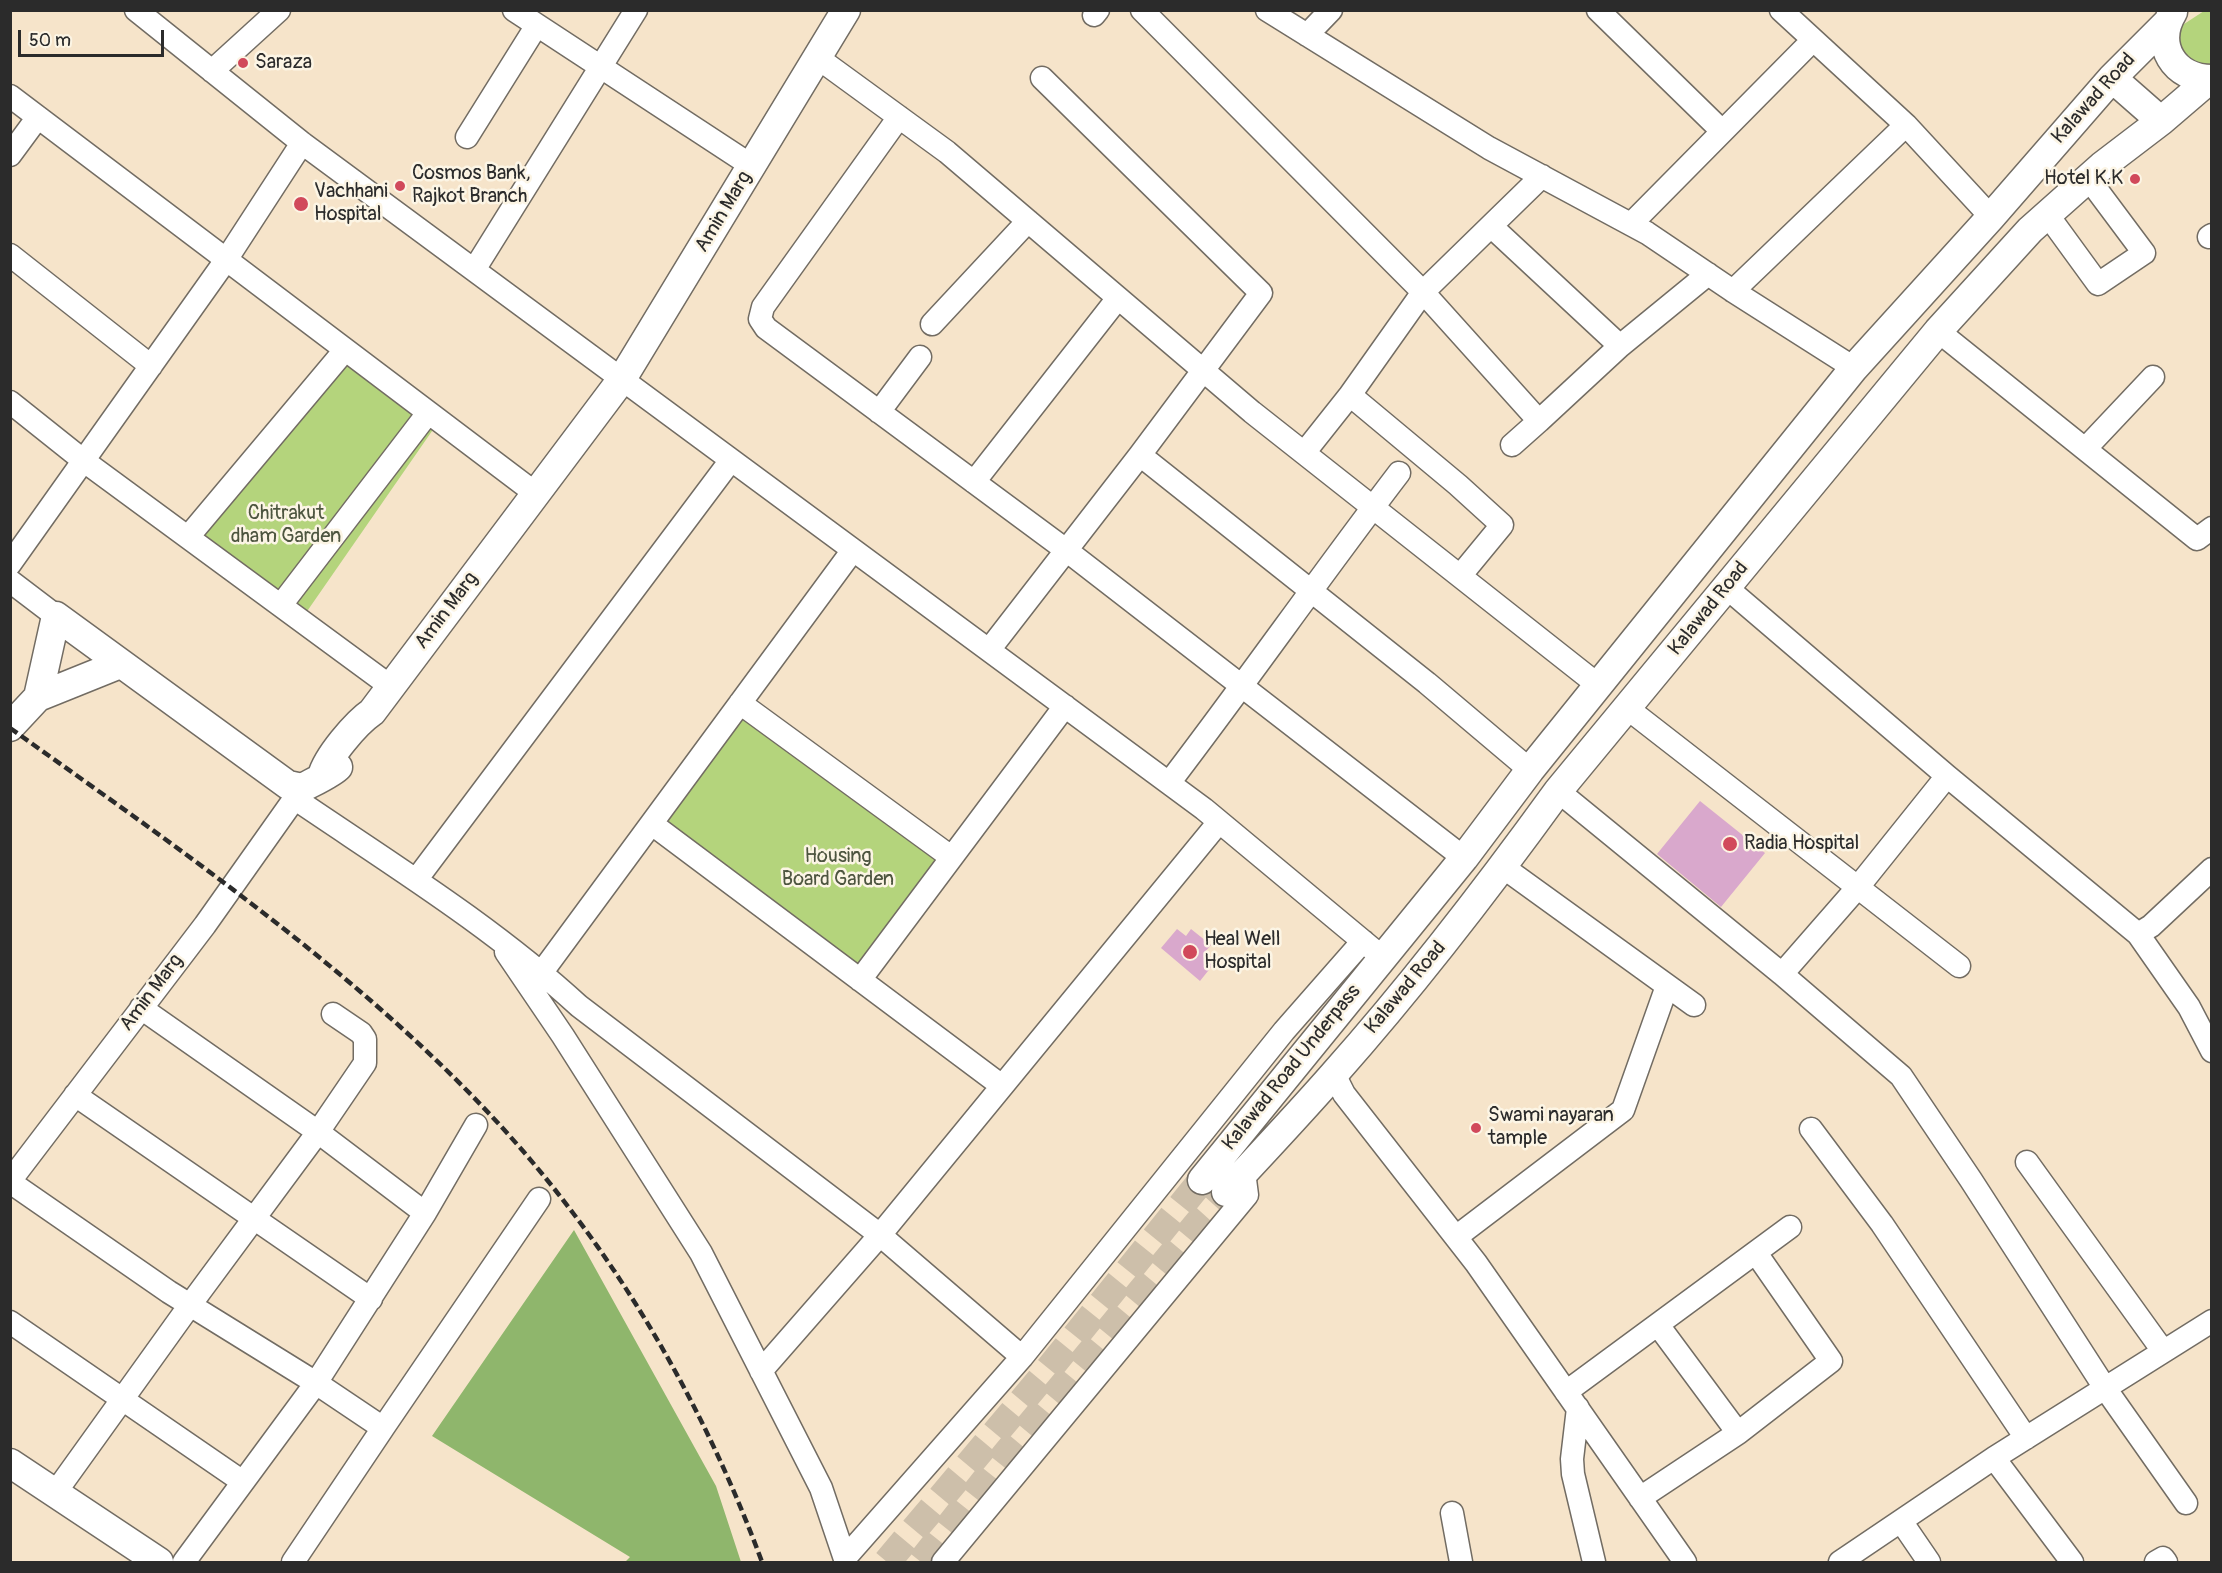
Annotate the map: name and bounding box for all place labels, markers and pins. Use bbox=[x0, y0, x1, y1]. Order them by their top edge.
place label: Saraza bbox=[255, 51, 312, 75]
marker: Saraza bbox=[236, 56, 250, 70]
place label: Cosmos Bank, Rajkot Branch bbox=[412, 162, 531, 209]
place label: Hotel K.K bbox=[2044, 167, 2123, 191]
marker: Hotel K.K bbox=[2128, 172, 2142, 186]
marker: Cosmos Bank, Rajkot Branch bbox=[393, 179, 407, 193]
place label: Vachhani Hospital bbox=[314, 180, 388, 227]
marker: Vachhani Hospital bbox=[292, 195, 310, 213]
place label: Radia Hospital bbox=[1744, 832, 1859, 856]
marker: Radia Hospital bbox=[1721, 835, 1739, 853]
place label: Heal Well Hospital bbox=[1204, 928, 1281, 975]
marker: Heal Well Hospital bbox=[1181, 943, 1199, 961]
place label: Swami nayaran tample bbox=[1488, 1104, 1614, 1151]
marker: Swami nayaran tample bbox=[1469, 1121, 1483, 1135]

